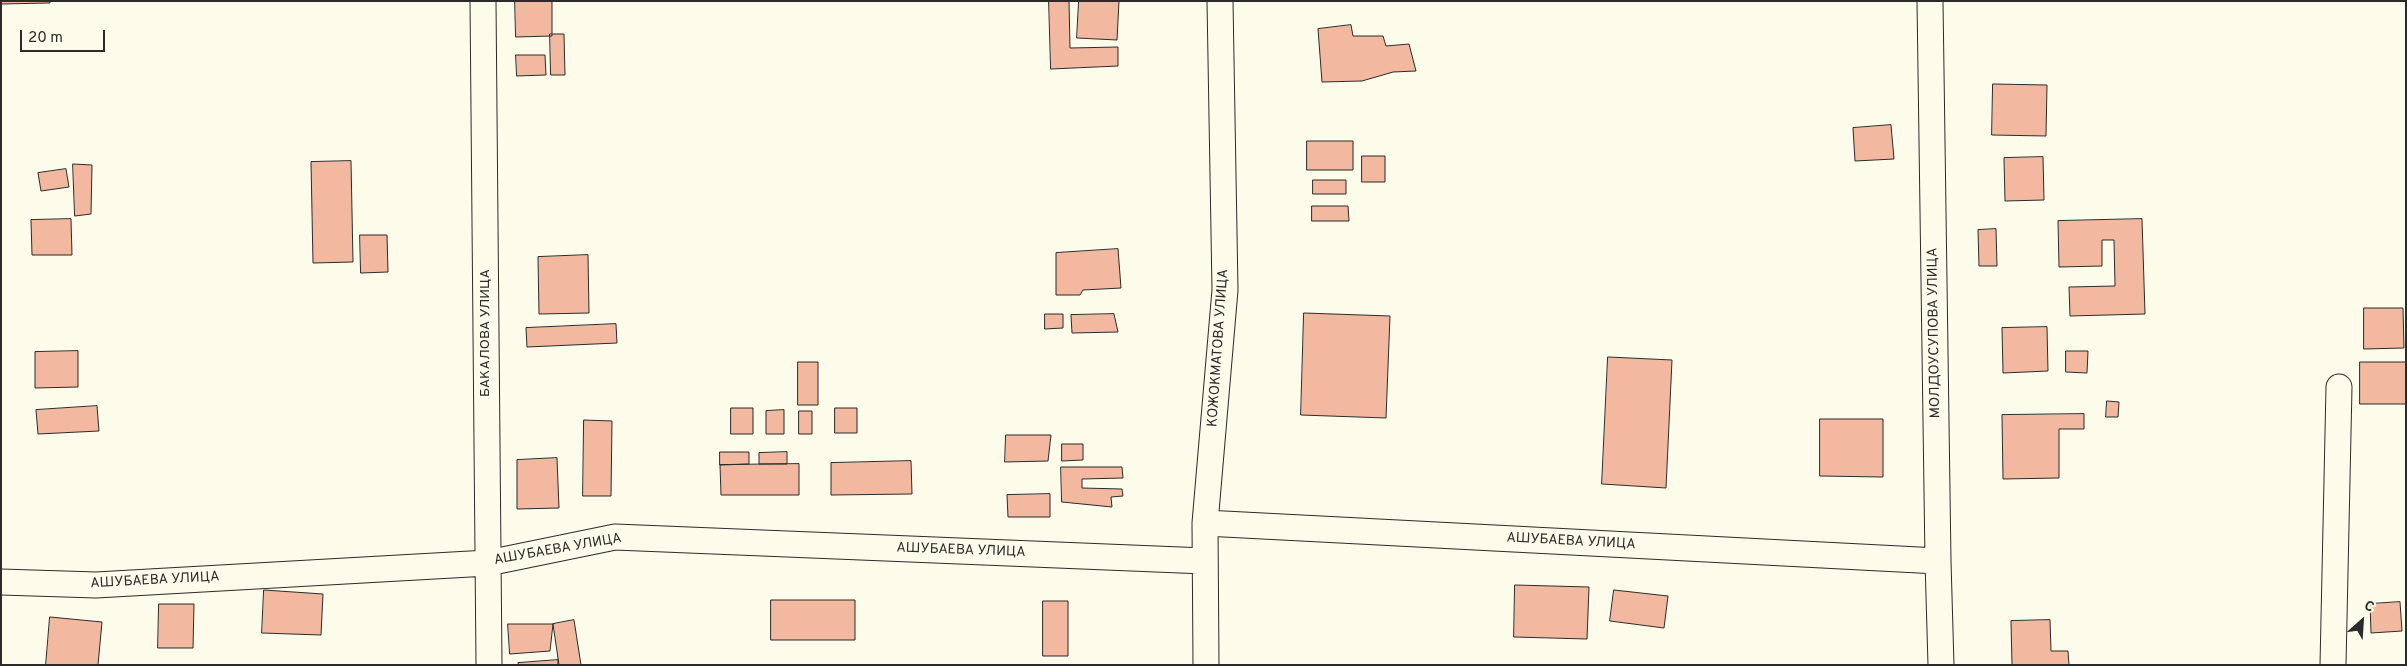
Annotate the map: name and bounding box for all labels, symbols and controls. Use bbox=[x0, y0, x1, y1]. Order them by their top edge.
scale bar bbox=[22, 20, 108, 52]
text: 20 m bbox=[28, 29, 63, 48]
street label: МОЛДОУСУПОВА УЛИЦА bbox=[1925, 247, 1945, 419]
street label: КОЖОКМАТОВА УЛИЦА bbox=[1205, 268, 1233, 428]
street label: БАКАЛОВА УЛИЦА bbox=[478, 269, 494, 397]
street label: АШУБАЕВА УЛИЦА bbox=[493, 530, 623, 570]
street label: АШУБАЕВА УЛИЦА bbox=[1506, 530, 1636, 554]
street label: АШУБАЕВА УЛИЦА bbox=[896, 540, 1026, 562]
street label: АШУБАЕВА УЛИЦА bbox=[90, 569, 220, 593]
north arrow bbox=[2337, 596, 2387, 646]
text: С bbox=[2361, 597, 2377, 617]

